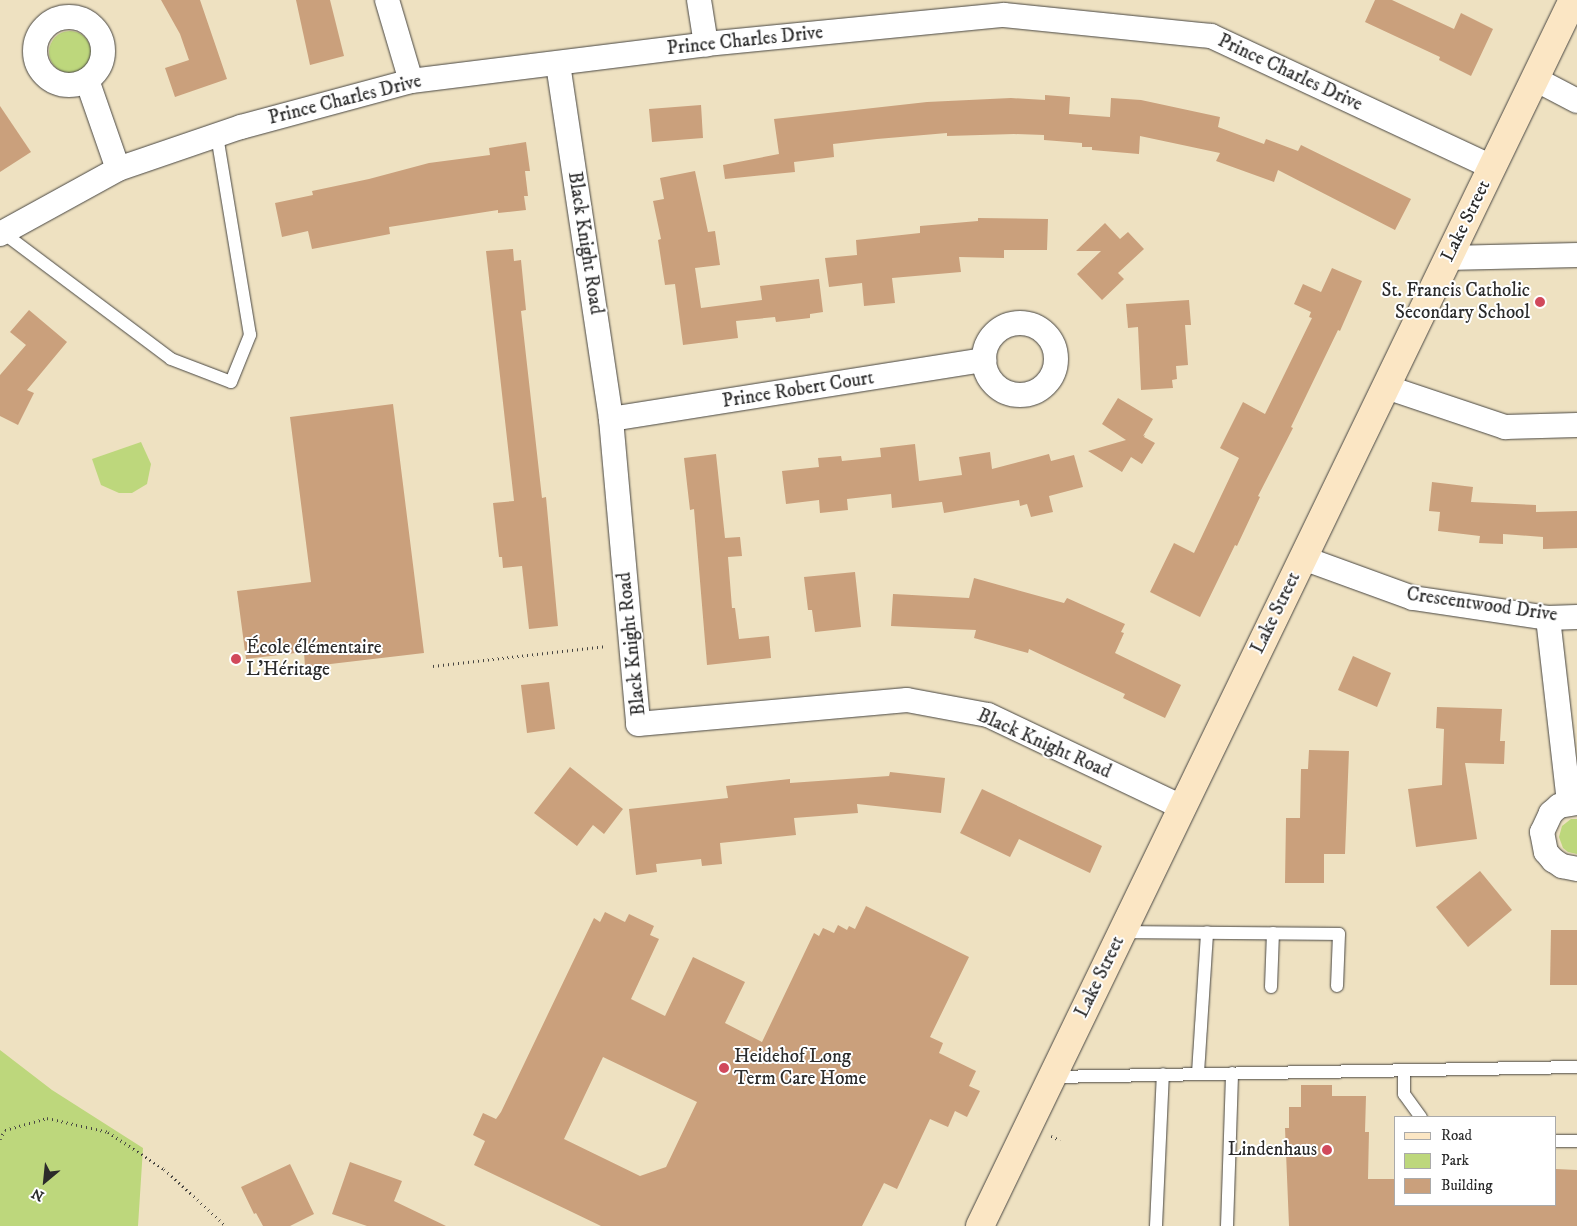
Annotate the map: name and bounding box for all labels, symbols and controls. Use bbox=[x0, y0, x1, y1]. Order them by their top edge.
street label: Prince Charles Drive bbox=[666, 21, 824, 61]
street label: Prince Charles Drive bbox=[1214, 30, 1366, 116]
street label: Prince Charles Drive bbox=[266, 70, 424, 130]
street label: Black Knight Road bbox=[562, 170, 608, 316]
street label: Lake Street bbox=[1436, 177, 1496, 265]
place label: St. Francis Catholic Secondary School bbox=[1382, 280, 1530, 324]
marker: St. Francis Catholic Secondary School bbox=[1534, 296, 1546, 308]
street label: Prince Robert Court bbox=[721, 367, 875, 413]
street label: Lake Street bbox=[1246, 569, 1306, 657]
street label: Black Knight Road bbox=[613, 571, 651, 717]
street label: Crescentwood Drive bbox=[1405, 583, 1559, 627]
place label: École élémentaire L'Héritage bbox=[246, 637, 382, 681]
marker: École élémentaire L'Héritage bbox=[230, 653, 242, 665]
street label: Black Knight Road bbox=[974, 704, 1114, 784]
street label: Lake Street bbox=[1070, 933, 1130, 1021]
place label: Heidehof Long Term Care Home bbox=[734, 1046, 866, 1090]
marker: Heidehof Long Term Care Home bbox=[718, 1062, 730, 1074]
legend bbox=[1394, 1116, 1557, 1206]
text: Road bbox=[1441, 1126, 1472, 1145]
place label: Lindenhaus bbox=[1228, 1139, 1317, 1161]
marker: Lindenhaus bbox=[1321, 1144, 1333, 1156]
text: Park bbox=[1441, 1151, 1469, 1170]
north arrow bbox=[20, 1156, 70, 1206]
text: Building bbox=[1441, 1176, 1493, 1195]
text: N bbox=[29, 1184, 47, 1205]

